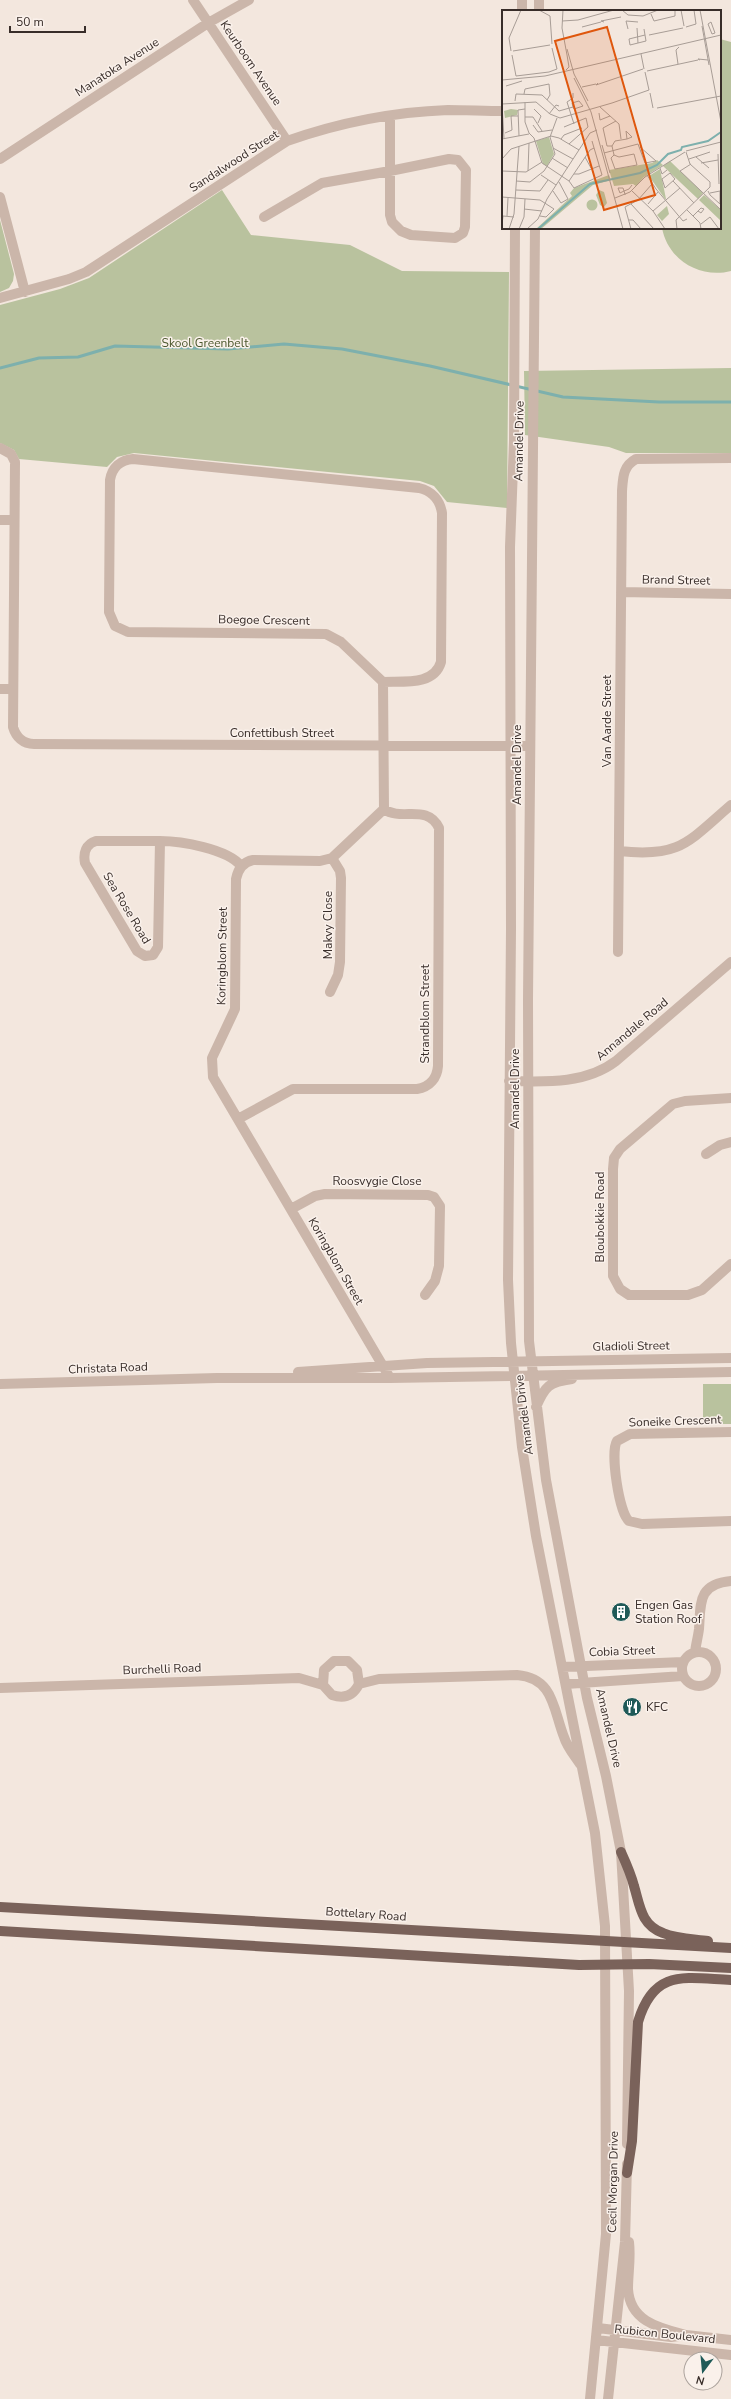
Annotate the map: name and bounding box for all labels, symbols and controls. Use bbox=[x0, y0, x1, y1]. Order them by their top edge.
scale bar bbox=[10, 8, 85, 34]
inset map bbox=[502, 10, 721, 229]
text: 50 m bbox=[16, 14, 44, 30]
street label: Keurboom Avenue bbox=[217, 17, 285, 109]
street label: Manatoka Avenue bbox=[72, 34, 162, 100]
street label: Sandalwood Street bbox=[186, 126, 282, 196]
park label: Skool Greenbelt bbox=[162, 335, 249, 351]
street label: Amandel Drive bbox=[510, 401, 528, 481]
street label: Brand Street bbox=[642, 571, 711, 589]
street label: Boegoe Crescent bbox=[218, 611, 311, 629]
street label: Van Aarde Street bbox=[599, 674, 615, 768]
street label: Confettibush Street bbox=[230, 725, 335, 741]
street label: Amandel Drive bbox=[509, 725, 525, 805]
street label: Sea Rose Road bbox=[99, 869, 155, 947]
street label: Makvy Close bbox=[320, 891, 336, 959]
street label: Koringblom Street bbox=[213, 906, 231, 1005]
street label: Strandblom Street bbox=[417, 964, 433, 1064]
street label: Annandale Road bbox=[592, 994, 672, 1064]
street label: Amandel Drive bbox=[507, 1049, 523, 1129]
street label: Bloubokkie Road bbox=[592, 1172, 608, 1262]
street label: Roosvygie Close bbox=[332, 1173, 422, 1189]
street label: Koringblom Street bbox=[305, 1214, 368, 1308]
street label: Gladioli Street bbox=[592, 1337, 671, 1355]
street label: Christata Road bbox=[68, 1359, 148, 1377]
street label: Amandel Drive bbox=[511, 1374, 537, 1456]
street label: Soneike Crescent bbox=[628, 1411, 722, 1431]
place label: Engen Gas Station Roof bbox=[635, 1597, 703, 1627]
building icon: Engen Gas Station Roof bbox=[610, 1601, 632, 1623]
street label: Cobia Street bbox=[589, 1642, 656, 1660]
street label: Burchelli Road bbox=[122, 1660, 202, 1678]
street label: Amandel Drive bbox=[592, 1687, 626, 1769]
restaurant icon: KFC bbox=[621, 1696, 643, 1718]
place label: KFC bbox=[646, 1699, 668, 1715]
street label: Bottelary Road bbox=[325, 1903, 407, 1925]
street label: Cecil Morgan Drive bbox=[604, 2131, 622, 2233]
street label: Rubicon Boulevard bbox=[614, 2321, 716, 2347]
north arrow bbox=[683, 2351, 723, 2391]
text: N bbox=[694, 2372, 706, 2388]

